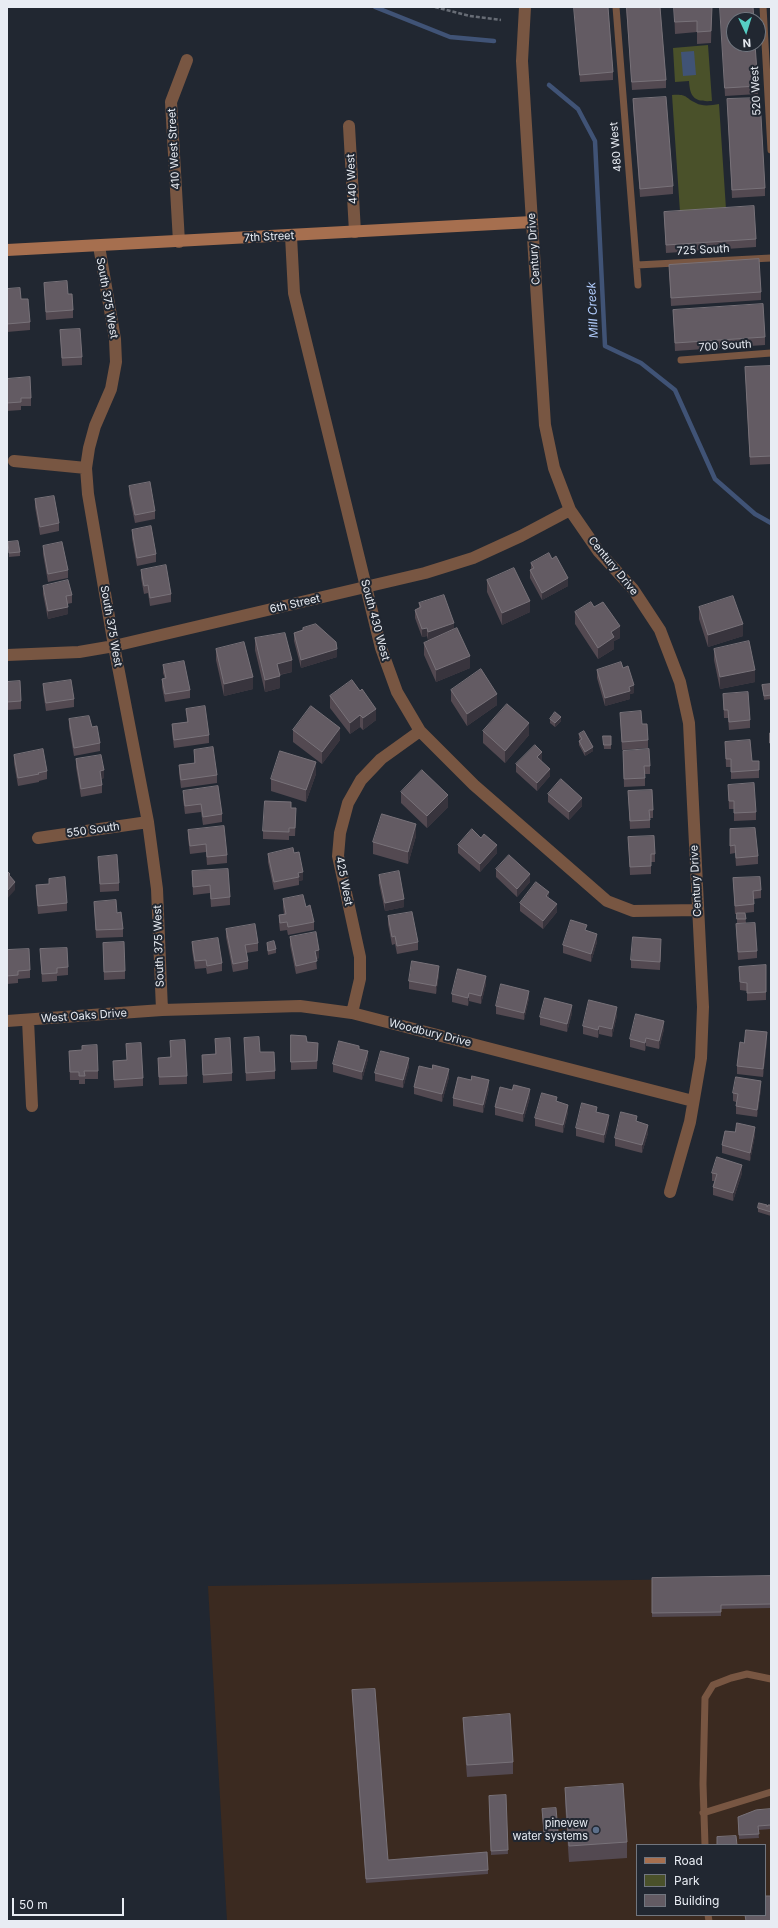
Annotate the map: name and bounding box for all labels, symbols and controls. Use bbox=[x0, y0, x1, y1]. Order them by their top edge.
north arrow bbox=[726, 12, 766, 52]
text: N bbox=[742, 36, 751, 50]
street label: 520 West bbox=[748, 66, 764, 116]
street label: 410 West Street bbox=[165, 108, 183, 190]
street label: 480 West bbox=[607, 121, 625, 173]
street label: 440 West bbox=[344, 154, 360, 204]
street label: Century Drive bbox=[525, 213, 543, 285]
street label: 7th Street bbox=[243, 229, 295, 245]
street label: 725 South bbox=[676, 242, 730, 258]
street label: South 375 West bbox=[93, 256, 121, 340]
water label: Mill Creek bbox=[584, 281, 602, 339]
street label: 700 South bbox=[698, 338, 752, 354]
street label: Century Drive bbox=[585, 534, 641, 598]
street label: South 430 West bbox=[358, 578, 392, 662]
street label: South 375 West bbox=[97, 584, 125, 668]
street label: 6th Street bbox=[269, 592, 321, 616]
street label: 550 South bbox=[66, 820, 120, 840]
street label: Century Drive bbox=[688, 845, 704, 917]
street label: 425 West bbox=[333, 855, 355, 907]
street label: South 375 West bbox=[151, 905, 167, 987]
street label: West Oaks Drive bbox=[41, 1006, 127, 1026]
street label: Woodbury Drive bbox=[387, 1016, 473, 1050]
place label: pinevew water systems bbox=[513, 1817, 588, 1843]
marker: pinevew water systems bbox=[591, 1825, 601, 1835]
legend bbox=[636, 1844, 766, 1916]
text: Road bbox=[674, 1853, 703, 1868]
text: Park bbox=[674, 1873, 700, 1888]
scale bar bbox=[14, 1890, 126, 1916]
text: Building bbox=[674, 1893, 719, 1908]
text: 50 m bbox=[19, 1897, 48, 1912]

